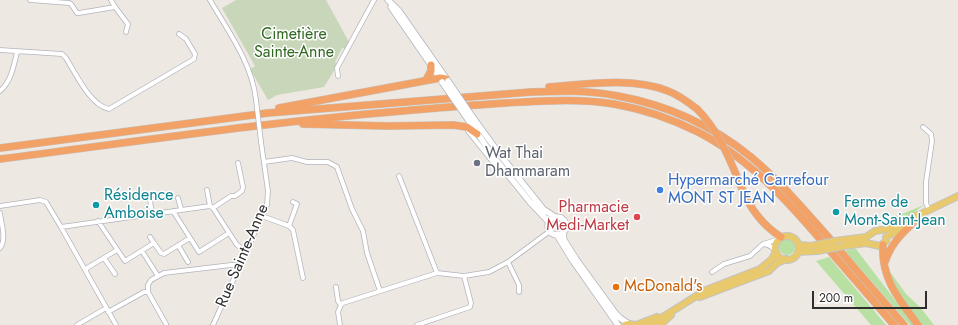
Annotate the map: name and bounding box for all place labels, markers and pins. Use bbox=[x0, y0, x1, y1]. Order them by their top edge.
place label: Wat Thai Dhammaram bbox=[485, 144, 570, 182]
marker: Wat Thai Dhammaram bbox=[472, 158, 482, 168]
place label: Hypermarché Carrefour MONT ST JEAN bbox=[668, 171, 829, 209]
marker: Hypermarché Carrefour MONT ST JEAN bbox=[655, 185, 665, 195]
place label: Résidence Amboise bbox=[104, 186, 173, 224]
place label: Ferme de Mont-Saint-Jean bbox=[844, 193, 946, 231]
place label: Pharmacie Medi-Market bbox=[546, 198, 629, 236]
marker: Résidence Amboise bbox=[91, 200, 101, 210]
marker: Ferme de Mont-Saint-Jean bbox=[831, 207, 841, 217]
marker: Pharmacie Medi-Market bbox=[632, 212, 642, 222]
place label: McDonald's bbox=[624, 277, 703, 297]
marker: McDonald's bbox=[611, 282, 621, 292]

